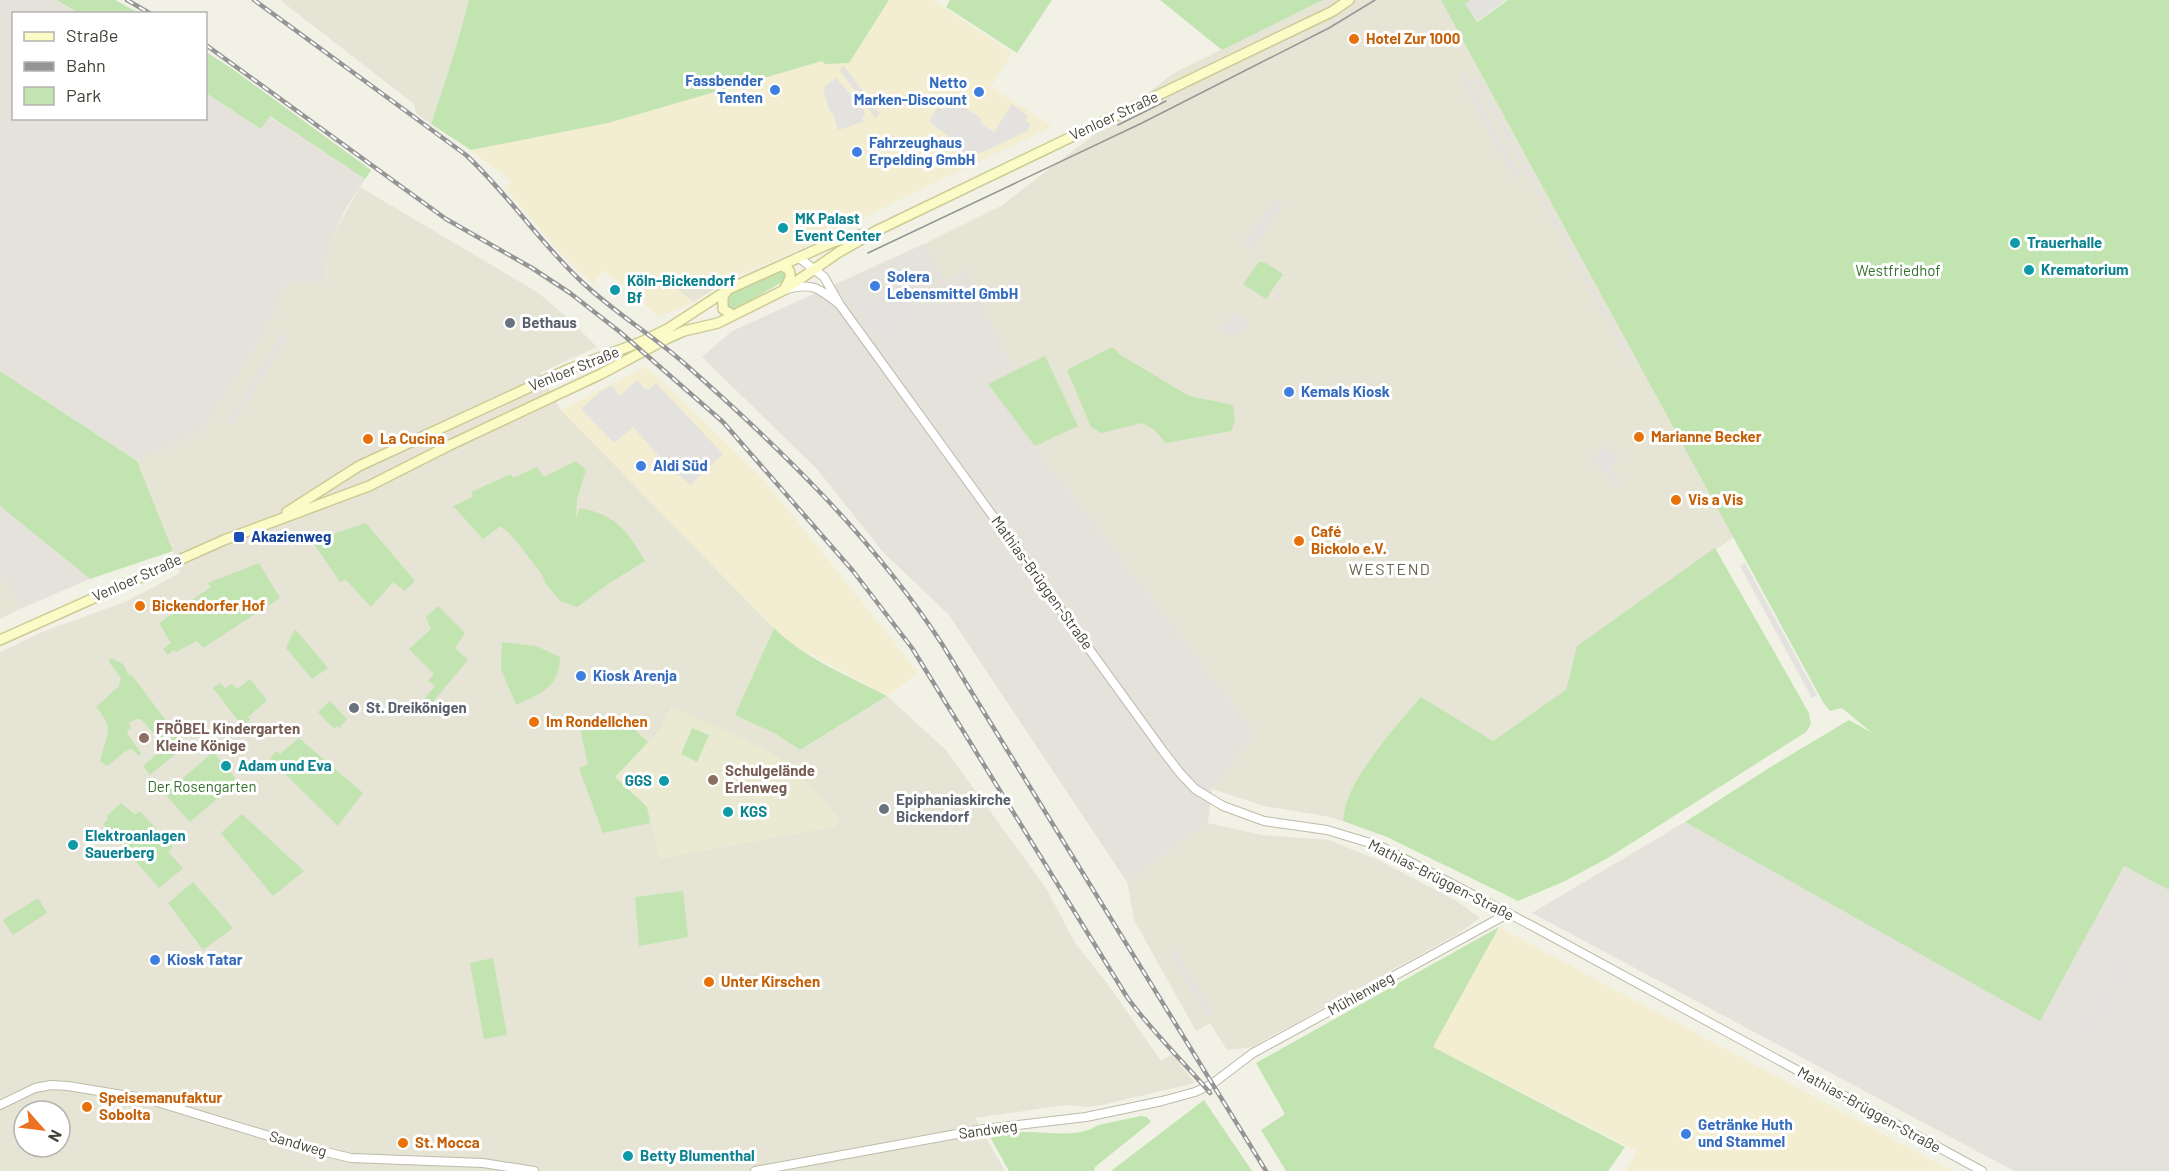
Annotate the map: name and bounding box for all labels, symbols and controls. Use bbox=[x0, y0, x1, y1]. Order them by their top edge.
legend bbox=[12, 12, 207, 120]
text: Straße bbox=[66, 24, 118, 46]
place label: Hotel Zur 1000 bbox=[1366, 29, 1460, 47]
marker: Hotel Zur 1000 bbox=[1347, 32, 1361, 46]
text: Bahn bbox=[66, 54, 106, 76]
place label: Fassbender Tenten bbox=[685, 71, 763, 106]
place label: Netto Marken-Discount bbox=[854, 73, 967, 108]
marker: Fassbender Tenten bbox=[768, 83, 782, 97]
text: Park bbox=[66, 84, 101, 106]
marker: Netto Marken-Discount bbox=[972, 85, 986, 99]
street label: Venloer Straße bbox=[1066, 87, 1161, 144]
place label: Fahrzeughaus Erpelding GmbH bbox=[869, 133, 975, 168]
marker: Fahrzeughaus Erpelding GmbH bbox=[850, 145, 864, 159]
place label: MK Palast Event Center bbox=[795, 209, 881, 244]
marker: MK Palast Event Center bbox=[776, 221, 790, 235]
place label: Trauerhalle bbox=[2027, 233, 2102, 251]
marker: Trauerhalle bbox=[2008, 236, 2022, 250]
place label: Krematorium bbox=[2041, 260, 2129, 278]
park label: Westfriedhof bbox=[1855, 261, 1941, 279]
marker: Krematorium bbox=[2022, 263, 2036, 277]
place label: Solera Lebensmittel GmbH bbox=[887, 267, 1018, 302]
place label: Köln-Bickendorf Bf bbox=[627, 271, 736, 306]
marker: Solera Lebensmittel GmbH bbox=[868, 279, 882, 293]
marker: Köln-Bickendorf Bf bbox=[608, 283, 622, 297]
place label: Bethaus bbox=[522, 313, 577, 331]
marker: Bethaus bbox=[503, 316, 517, 330]
street label: Venloer Straße bbox=[526, 342, 621, 394]
place label: Kemals Kiosk bbox=[1301, 382, 1390, 400]
marker: Kemals Kiosk bbox=[1282, 385, 1296, 399]
place label: Marianne Becker bbox=[1651, 427, 1762, 445]
place label: La Cucina bbox=[380, 429, 445, 447]
marker: Marianne Becker bbox=[1632, 430, 1646, 444]
marker: La Cucina bbox=[361, 432, 375, 446]
place label: Aldi Süd bbox=[653, 456, 708, 474]
marker: Aldi Süd bbox=[634, 459, 648, 473]
place label: Vis a Vis bbox=[1688, 490, 1744, 508]
marker: Vis a Vis bbox=[1669, 493, 1683, 507]
street label: Mathias-Brüggen-Straße bbox=[988, 512, 1097, 653]
place label: Café Bickolo e.V. bbox=[1311, 522, 1387, 557]
place label: Akazienweg bbox=[251, 527, 331, 545]
marker: Akazienweg bbox=[232, 530, 246, 544]
marker: Café Bickolo e.V. bbox=[1292, 534, 1306, 548]
street label: Venloer Straße bbox=[89, 549, 184, 605]
district label: WESTEND bbox=[1349, 559, 1431, 578]
place label: Bickendorfer Hof bbox=[152, 596, 265, 614]
marker: Bickendorfer Hof bbox=[133, 599, 147, 613]
place label: Kiosk Arenja bbox=[593, 666, 677, 684]
marker: Kiosk Arenja bbox=[574, 669, 588, 683]
place label: St. Dreikönigen bbox=[366, 698, 467, 716]
marker: St. Dreikönigen bbox=[347, 701, 361, 715]
place label: Im Rondellchen bbox=[546, 712, 648, 730]
marker: Im Rondellchen bbox=[527, 715, 541, 729]
place label: FRÖBEL Kindergarten Kleine Könige bbox=[156, 719, 300, 754]
marker: FRÖBEL Kindergarten Kleine Könige bbox=[137, 731, 151, 745]
place label: Adam und Eva bbox=[238, 756, 332, 774]
marker: Adam und Eva bbox=[219, 759, 233, 773]
place label: Schulgelände Erlenweg bbox=[725, 761, 815, 796]
place label: GGS bbox=[625, 771, 652, 789]
marker: Schulgelände Erlenweg bbox=[706, 773, 720, 787]
marker: GGS bbox=[657, 774, 671, 788]
park label: Der Rosengarten bbox=[147, 777, 257, 795]
place label: Epiphaniaskirche Bickendorf bbox=[896, 790, 1011, 825]
place label: KGS bbox=[740, 802, 767, 820]
marker: Epiphaniaskirche Bickendorf bbox=[877, 802, 891, 816]
marker: KGS bbox=[721, 805, 735, 819]
place label: Elektroanlagen Sauerberg bbox=[85, 826, 186, 861]
street label: Mathias-Brüggen-Straße bbox=[1366, 835, 1517, 924]
marker: Elektroanlagen Sauerberg bbox=[66, 838, 80, 852]
place label: Kiosk Tatar bbox=[167, 950, 243, 968]
marker: Kiosk Tatar bbox=[148, 953, 162, 967]
street label: Mühlenweg bbox=[1324, 968, 1397, 1019]
place label: Unter Kirschen bbox=[721, 972, 820, 990]
marker: Unter Kirschen bbox=[702, 975, 716, 989]
street label: Mathias-Brüggen-Straße bbox=[1795, 1062, 1944, 1156]
place label: Speisemanufaktur Sobolta bbox=[99, 1088, 222, 1123]
north arrow bbox=[12, 1099, 72, 1159]
marker: Speisemanufaktur Sobolta bbox=[80, 1100, 94, 1114]
place label: Getränke Huth und Stammel bbox=[1698, 1115, 1793, 1150]
street label: Sandweg bbox=[957, 1116, 1018, 1142]
street label: Sandweg bbox=[267, 1126, 329, 1160]
text: N bbox=[45, 1127, 67, 1145]
marker: Getränke Huth und Stammel bbox=[1679, 1127, 1693, 1141]
place label: St. Mocca bbox=[415, 1133, 480, 1151]
marker: St. Mocca bbox=[396, 1136, 410, 1150]
place label: Betty Blumenthal bbox=[640, 1146, 755, 1164]
marker: Betty Blumenthal bbox=[621, 1149, 635, 1163]

